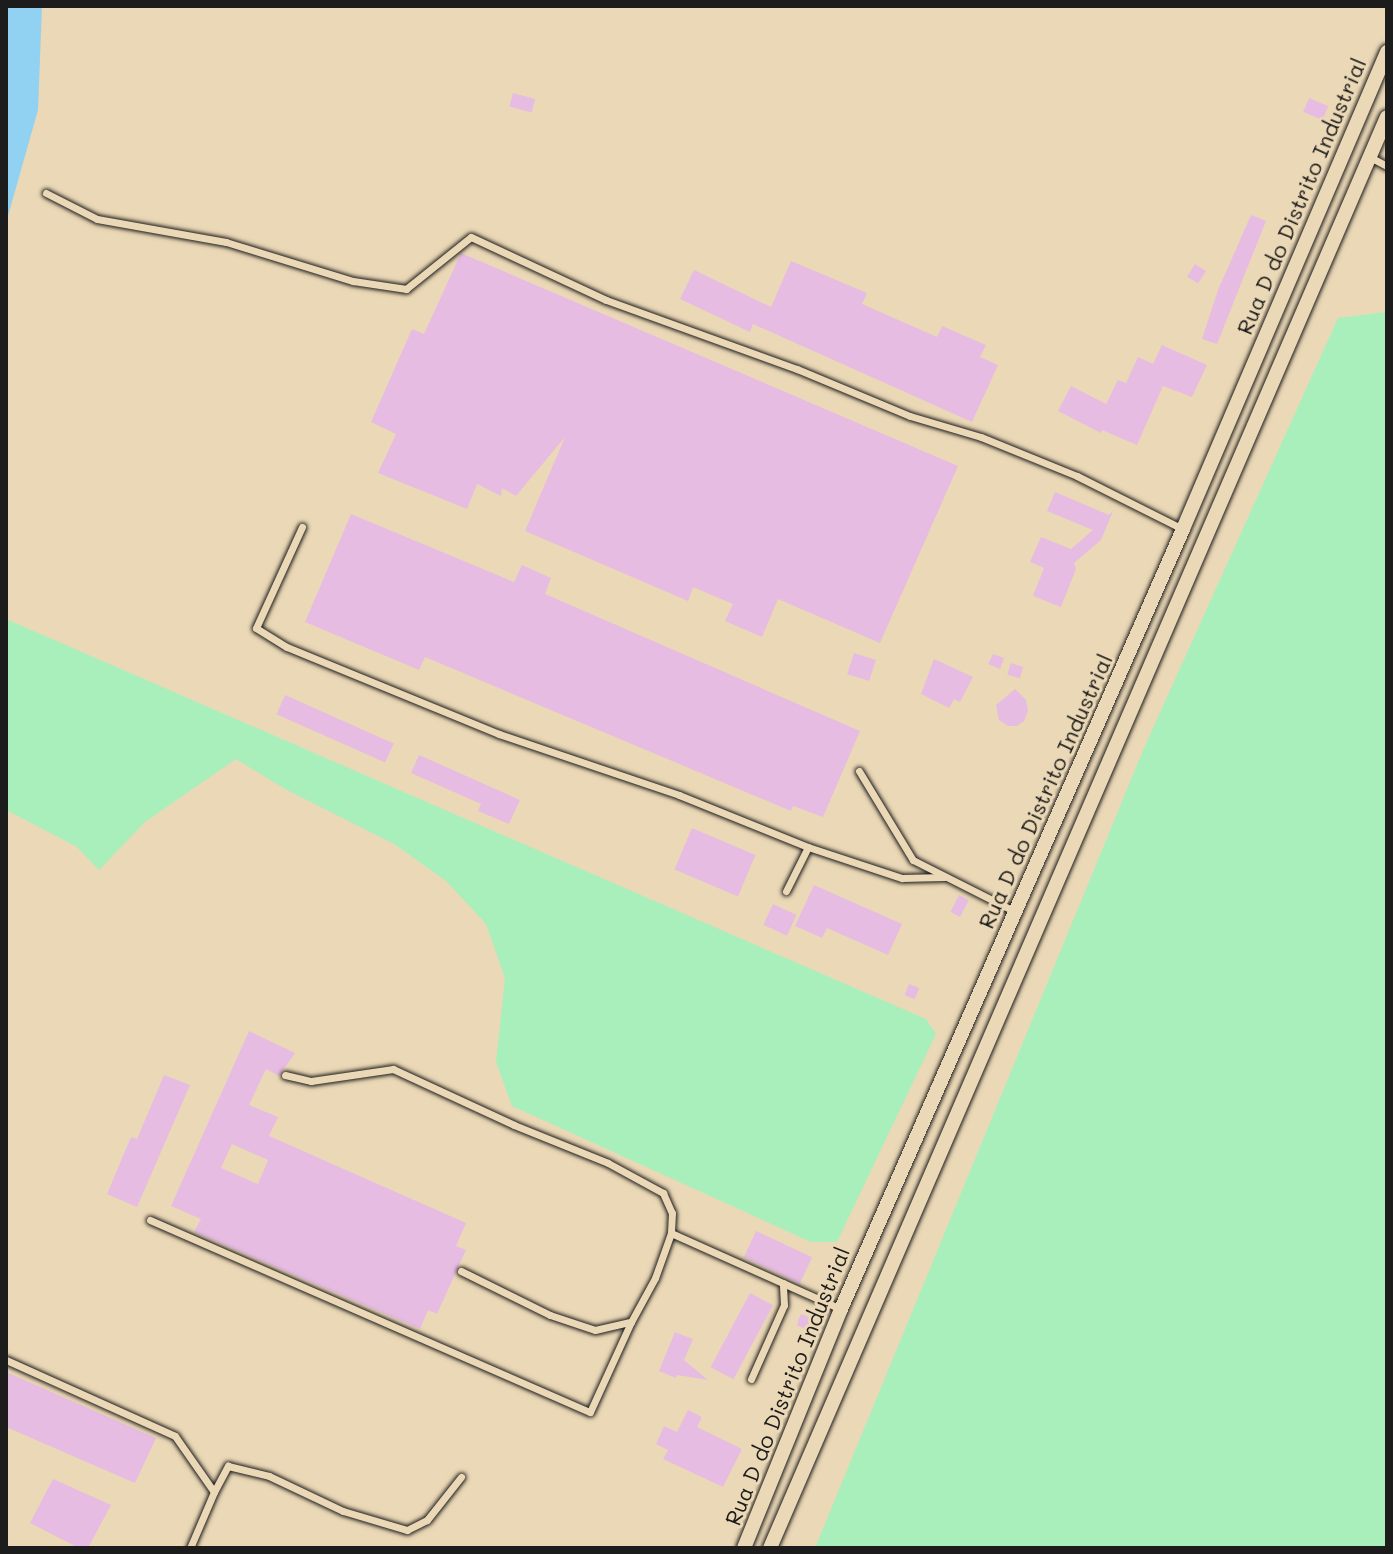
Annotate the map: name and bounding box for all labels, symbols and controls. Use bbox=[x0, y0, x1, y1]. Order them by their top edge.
street label: Rua D do Distrito Industrial bbox=[1231, 54, 1371, 338]
street label: Rua D do Distrito Industrial bbox=[972, 650, 1118, 932]
street label: Rua D do Distrito Industrial bbox=[719, 1243, 855, 1529]

